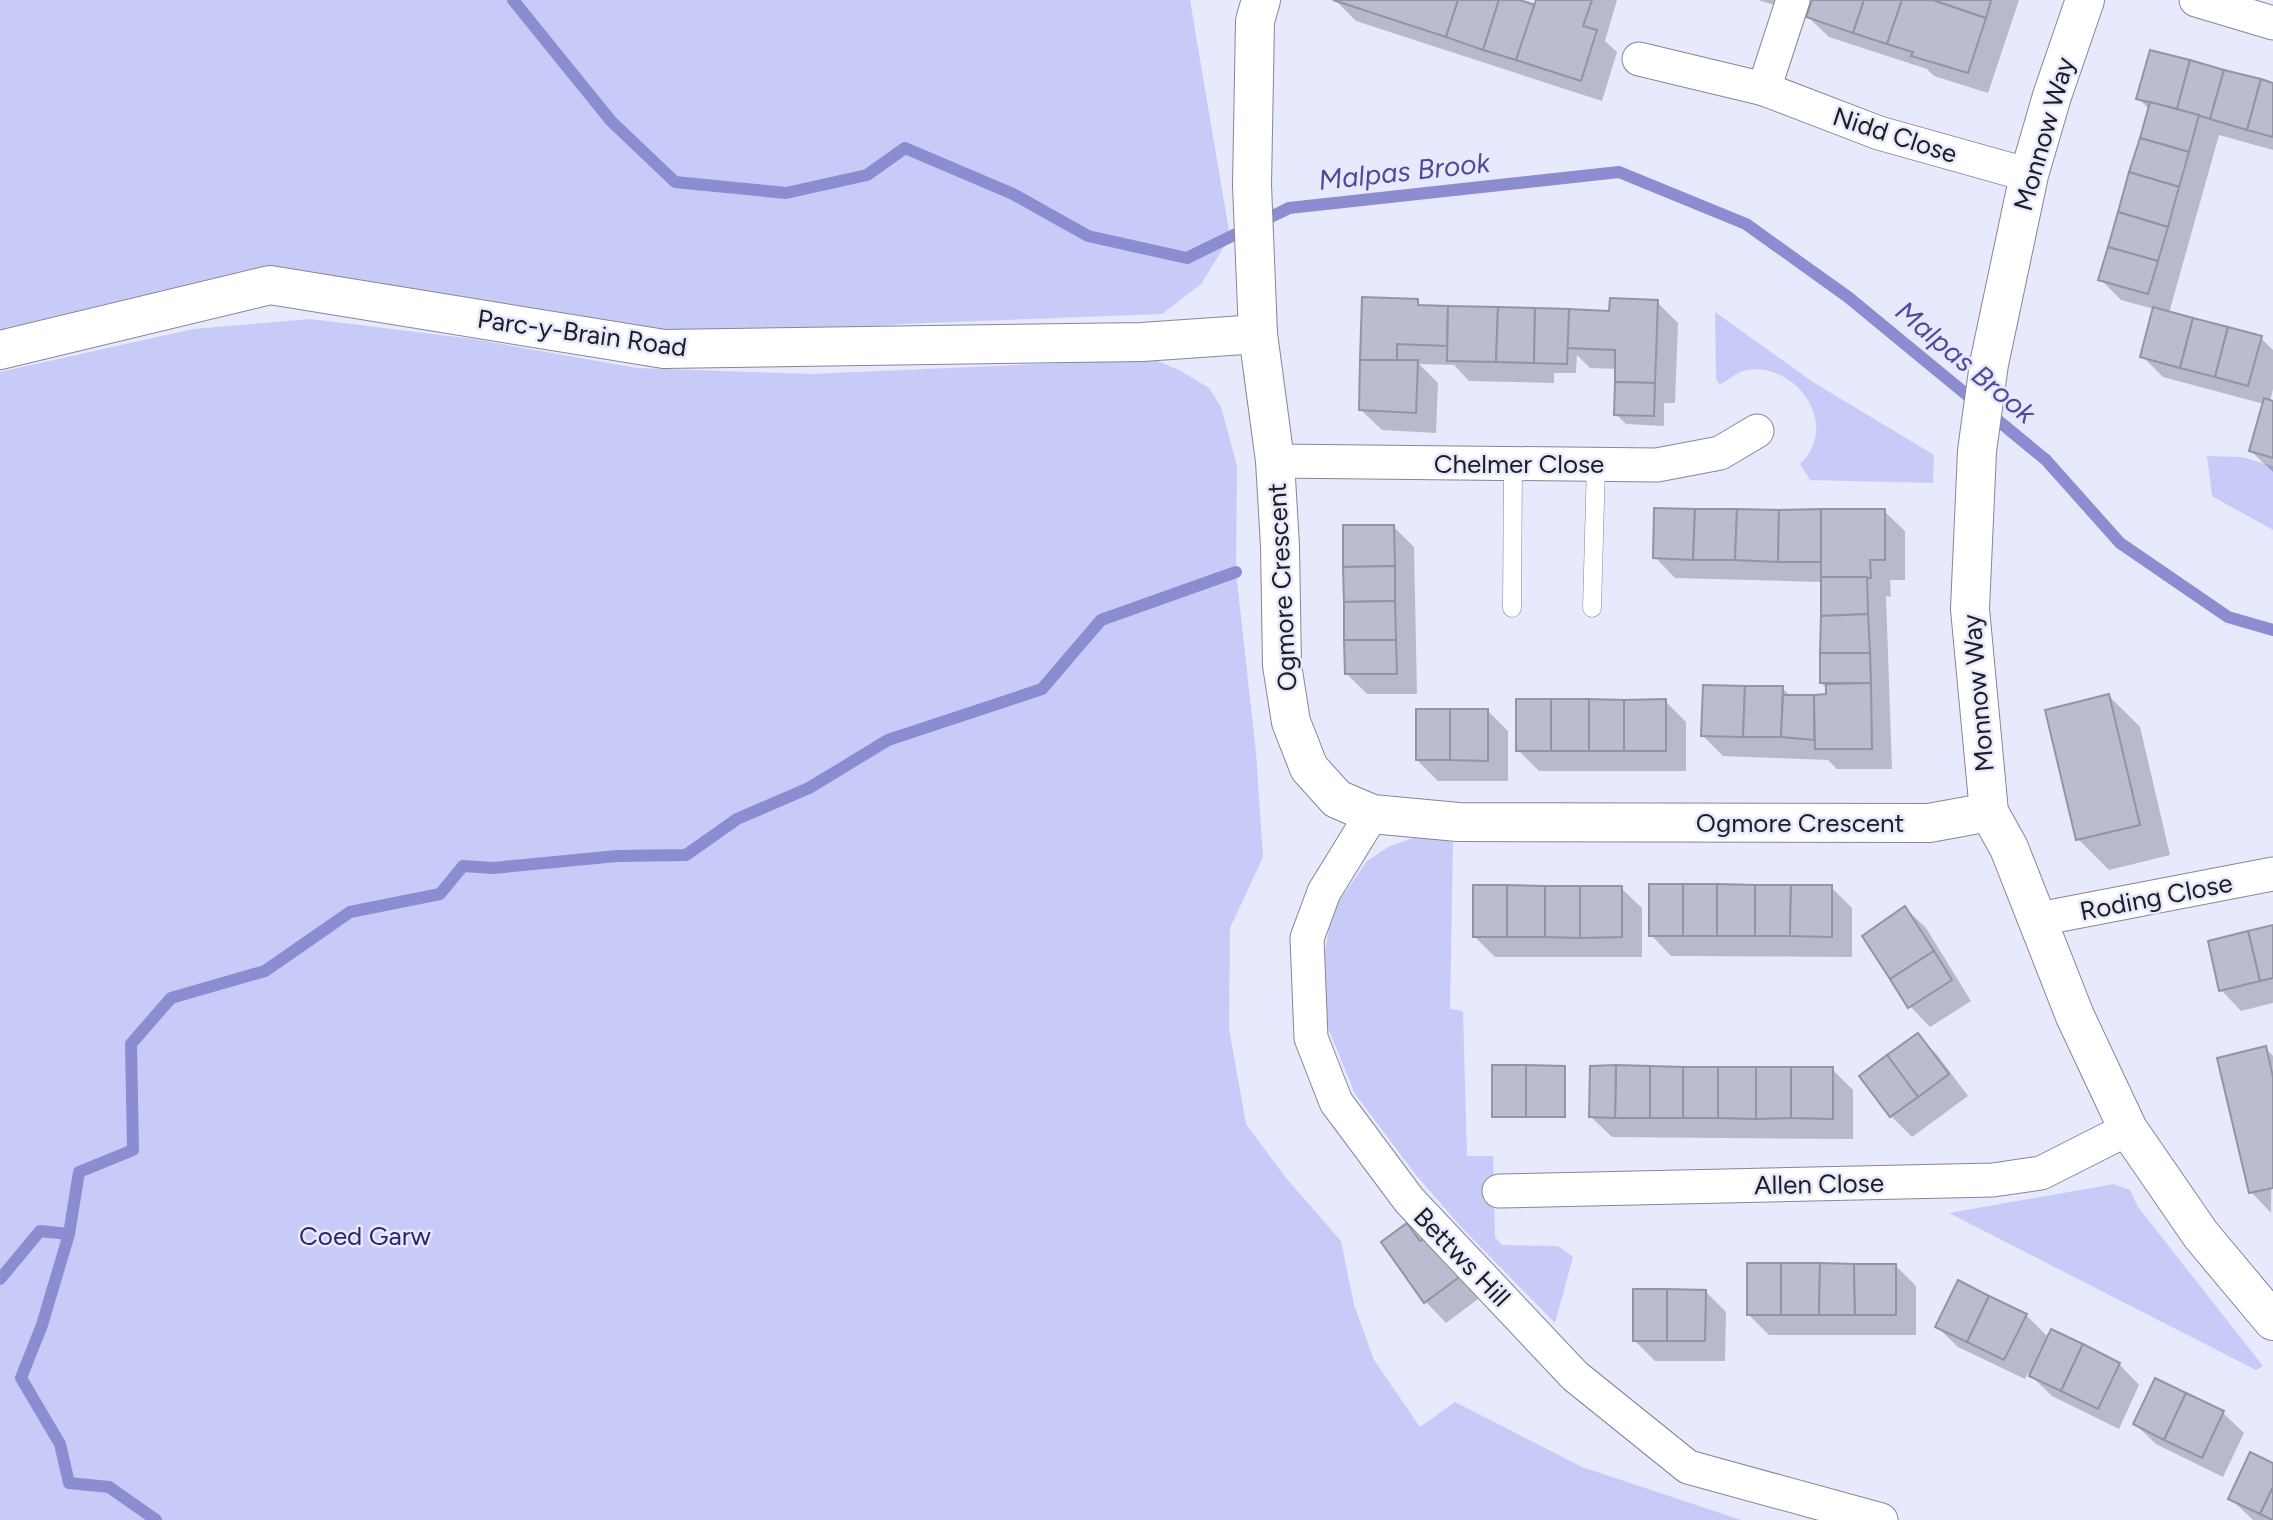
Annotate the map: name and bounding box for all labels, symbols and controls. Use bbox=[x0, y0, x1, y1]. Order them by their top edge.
street label: Monnow Way bbox=[2007, 53, 2081, 214]
street label: Nidd Close bbox=[1829, 100, 1961, 170]
water label: Malpas Brook bbox=[1317, 145, 1493, 197]
water label: Malpas Brook bbox=[1889, 294, 2044, 431]
street label: Parc-y-Brain Road bbox=[475, 302, 689, 364]
street label: Chelmer Close bbox=[1434, 448, 1604, 480]
street label: Ogmore Crescent bbox=[1261, 482, 1303, 692]
street label: Monnow Way bbox=[1955, 612, 2001, 773]
street label: Ogmore Crescent bbox=[1696, 807, 1904, 839]
street label: Roding Close bbox=[2077, 867, 2235, 927]
street label: Allen Close bbox=[1754, 1167, 1884, 1201]
street label: Bettws Hill bbox=[1407, 1201, 1517, 1313]
park label: Coed Garw bbox=[299, 1220, 432, 1252]

